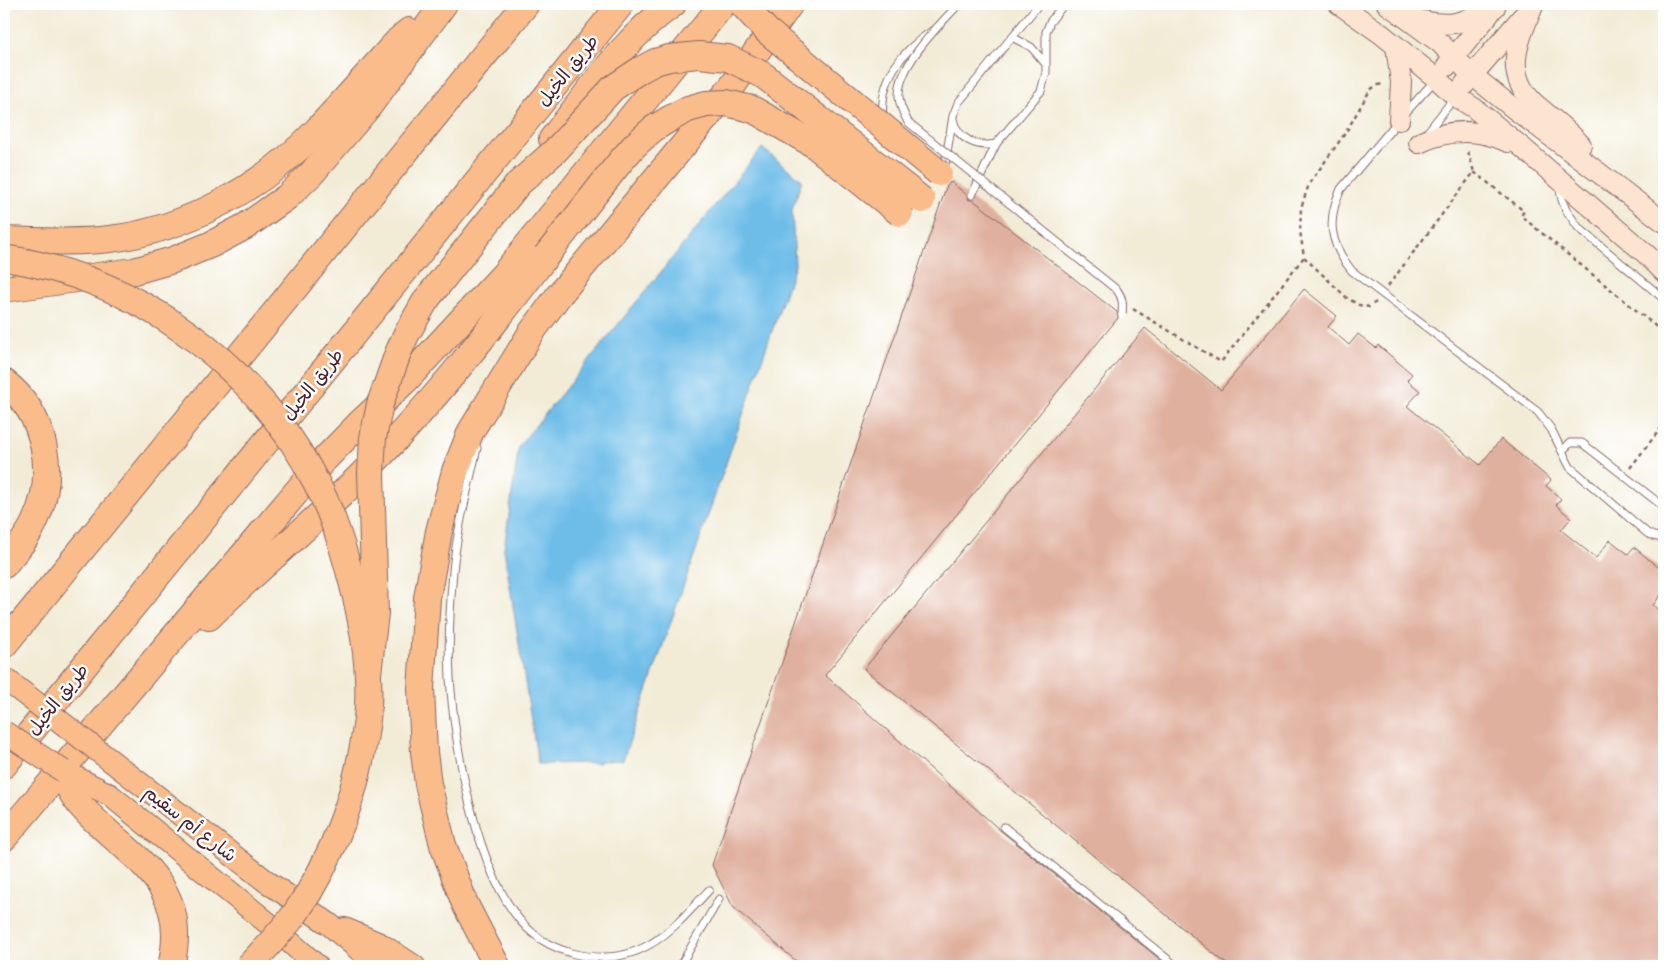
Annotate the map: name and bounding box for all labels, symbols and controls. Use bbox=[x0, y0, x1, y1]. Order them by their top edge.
street label: طريق الخيل bbox=[534, 32, 606, 113]
street label: طريق الخيل bbox=[279, 346, 351, 427]
street label: طريق الخيل bbox=[24, 661, 96, 742]
street label: شارع أم سقيم bbox=[138, 781, 241, 869]

